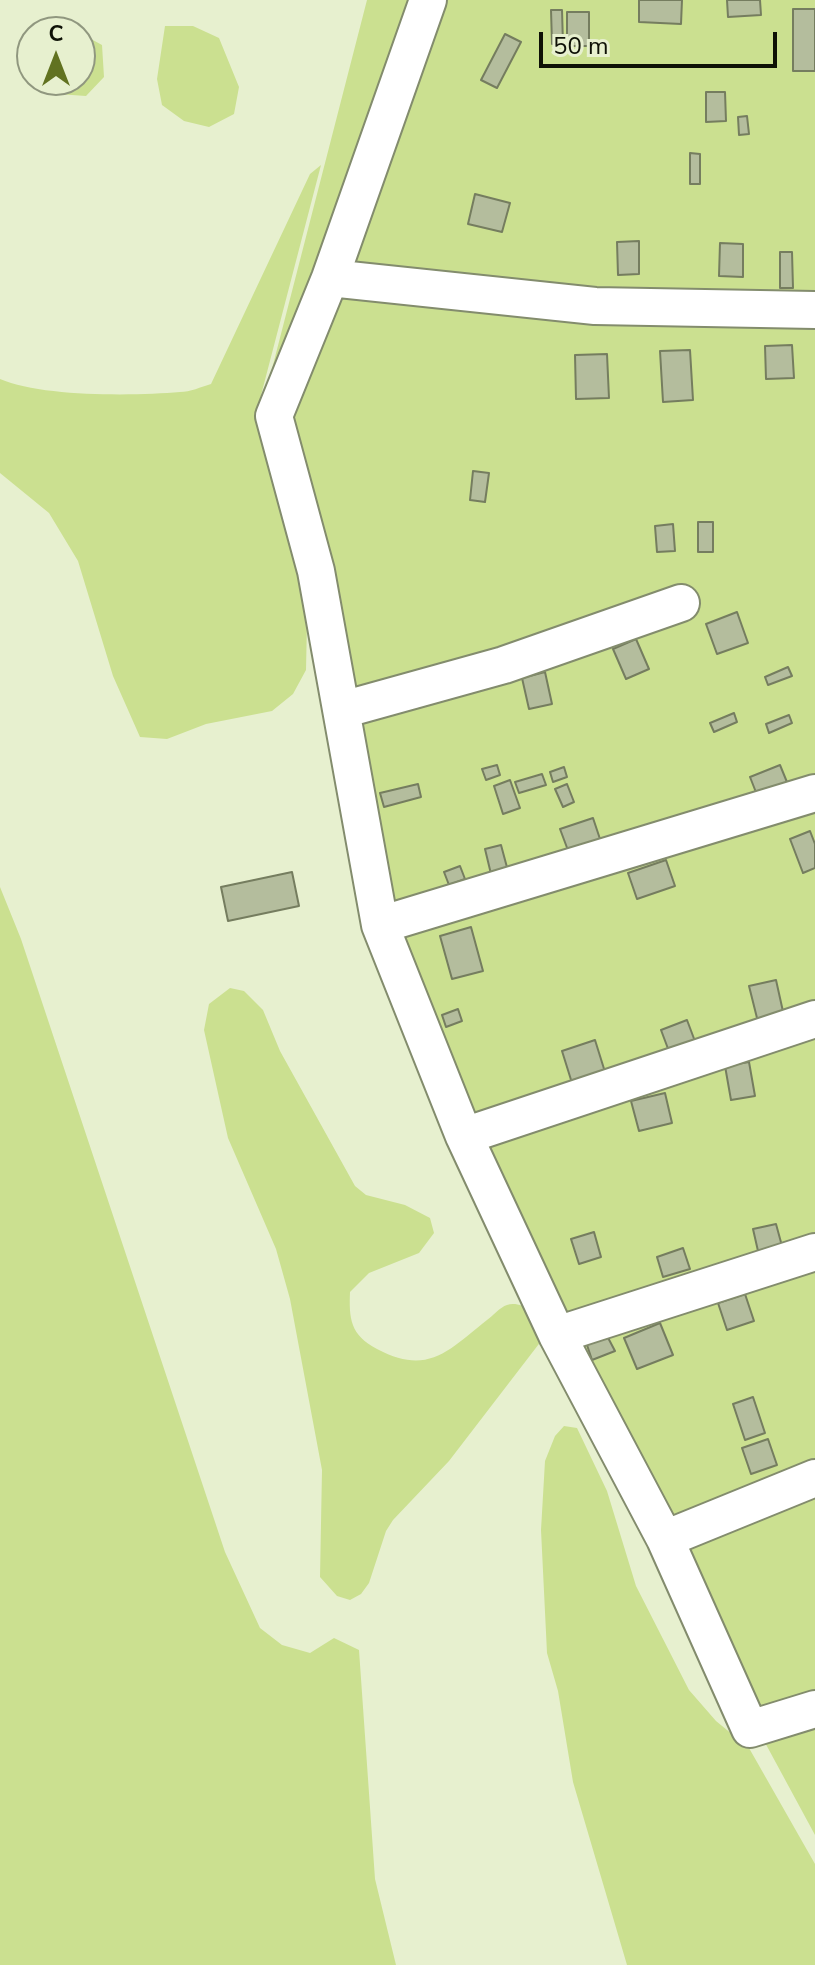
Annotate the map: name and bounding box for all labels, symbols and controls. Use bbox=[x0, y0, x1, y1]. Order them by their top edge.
north arrow bbox=[16, 16, 96, 96]
scale bar bbox=[543, 16, 781, 66]
text: С bbox=[49, 19, 63, 49]
text: 50 m bbox=[553, 30, 609, 62]

